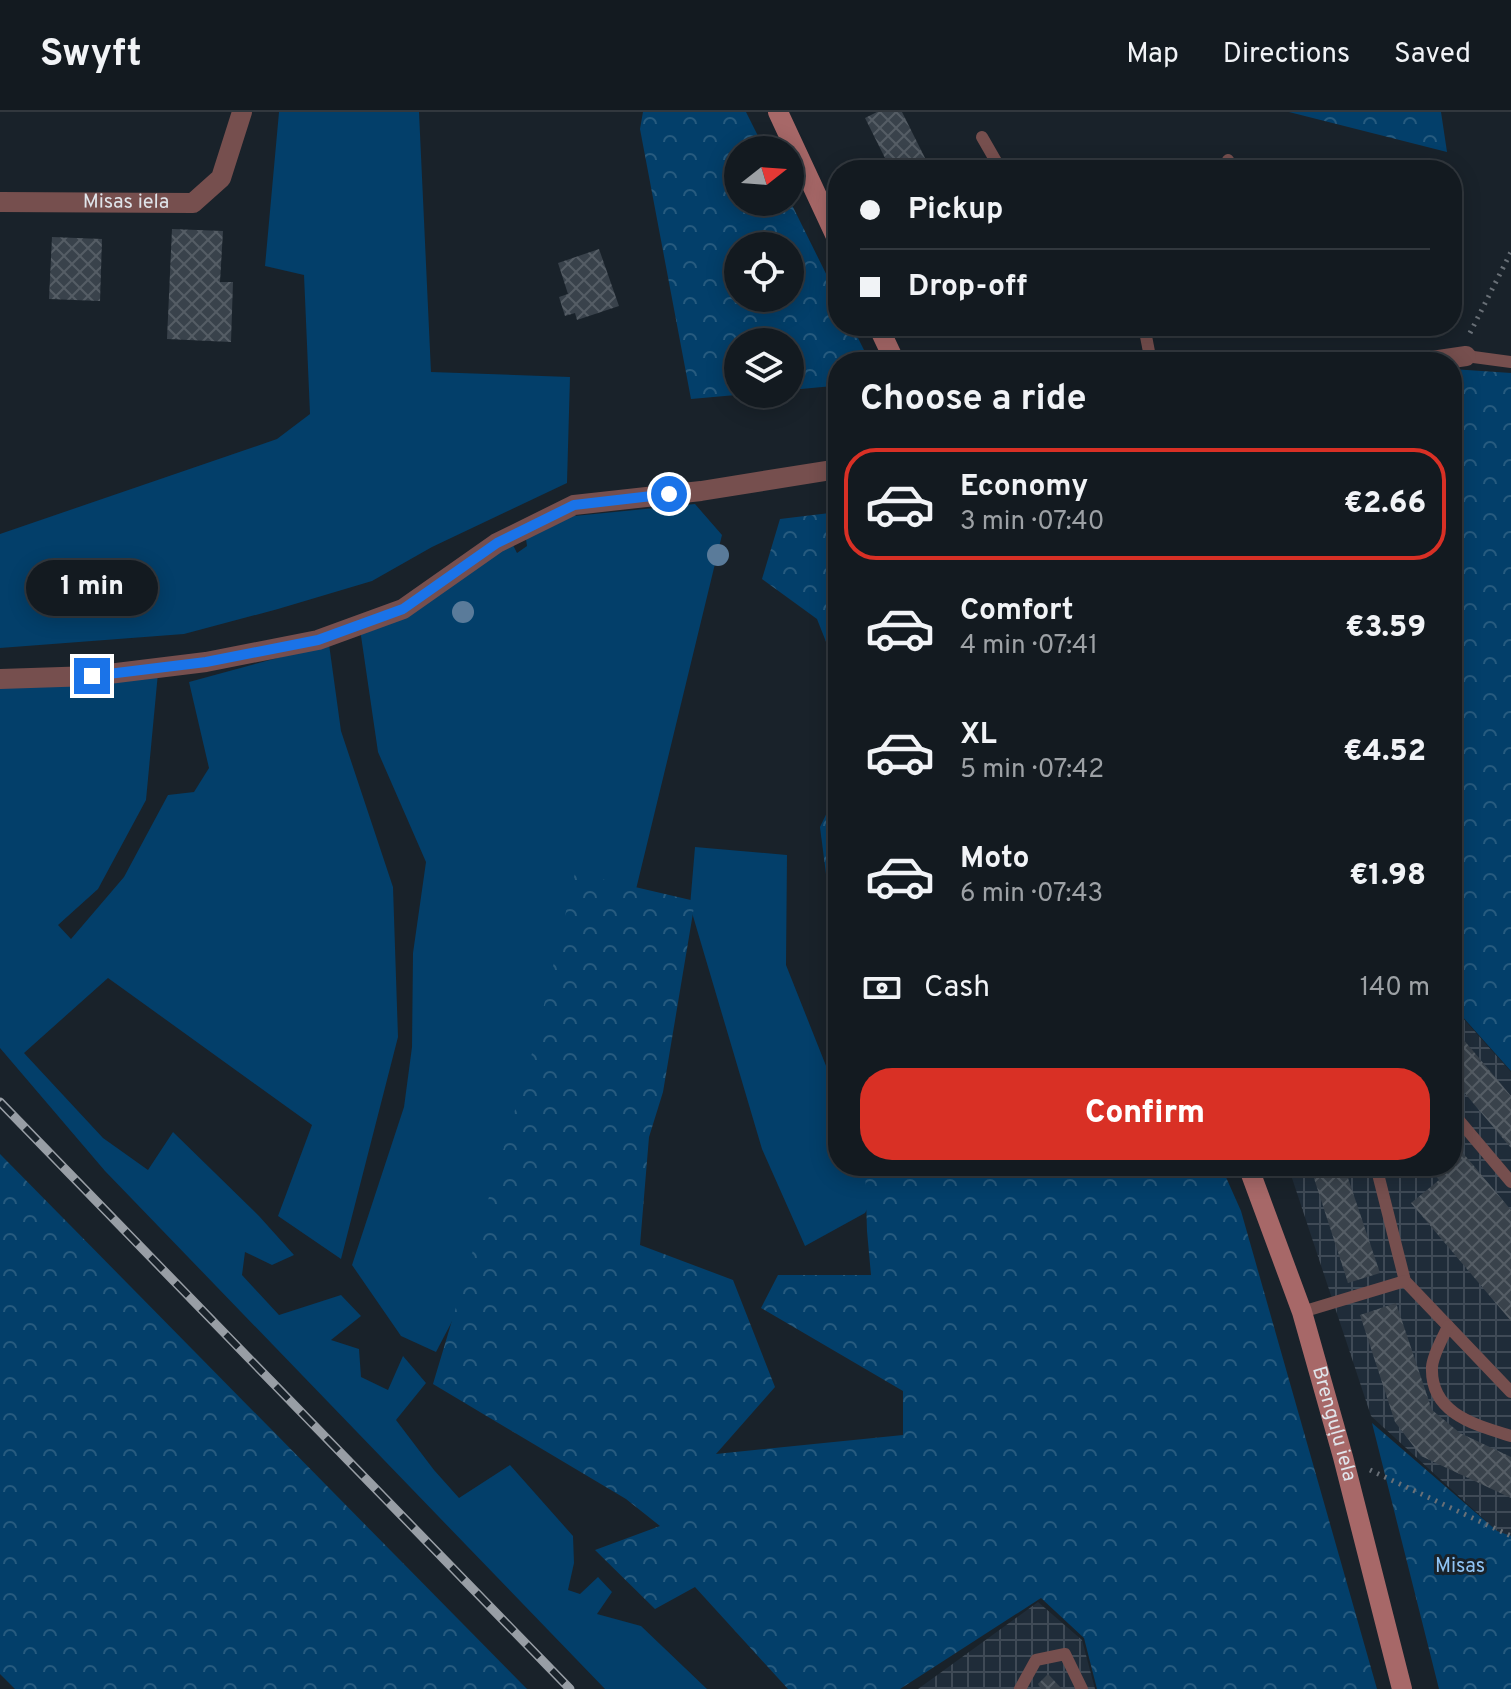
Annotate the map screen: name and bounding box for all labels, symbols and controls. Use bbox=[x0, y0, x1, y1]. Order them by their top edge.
text: Swyft bbox=[40, 31, 142, 80]
text: Map bbox=[1126, 37, 1179, 73]
text: Directions bbox=[1223, 37, 1350, 73]
text: Saved bbox=[1394, 37, 1471, 73]
north arrow bbox=[724, 136, 804, 216]
map controls bbox=[724, 136, 804, 408]
street label: Misas iela bbox=[83, 189, 169, 216]
text: Pickup bbox=[908, 192, 1003, 229]
button: locate bbox=[724, 232, 804, 312]
text: Drop-off bbox=[908, 269, 1027, 306]
button: layers bbox=[724, 328, 804, 408]
text: Choose a ride bbox=[860, 377, 1086, 423]
icon: car bbox=[864, 468, 936, 540]
text: Economy bbox=[960, 469, 1088, 506]
route start bbox=[651, 476, 687, 512]
text: €2.66 bbox=[1344, 486, 1426, 523]
text: 3 min · 07:40 bbox=[960, 506, 1104, 539]
callout: 1 min bbox=[26, 560, 158, 616]
text: 1 min bbox=[60, 571, 124, 604]
icon: car bbox=[864, 592, 936, 664]
text: Comfort bbox=[960, 593, 1073, 630]
text: €3.59 bbox=[1345, 610, 1426, 647]
text: 4 min · 07:41 bbox=[960, 630, 1098, 663]
route end bbox=[74, 658, 110, 694]
icon: car bbox=[864, 716, 936, 788]
text: XL bbox=[960, 717, 997, 754]
text: €4.52 bbox=[1343, 734, 1426, 771]
text: 5 min · 07:42 bbox=[960, 754, 1104, 787]
icon: car bbox=[864, 840, 936, 912]
text: Moto bbox=[960, 841, 1030, 878]
text: €1.98 bbox=[1349, 858, 1426, 895]
text: 6 min · 07:43 bbox=[960, 878, 1103, 911]
icon: cash bbox=[860, 966, 904, 1010]
text: Cash bbox=[924, 970, 990, 1007]
text: 140 m bbox=[1360, 972, 1430, 1005]
button: Confirm bbox=[860, 1068, 1430, 1160]
street label: Brenguļu iela bbox=[1305, 1363, 1362, 1484]
park label: Misas bbox=[1435, 1554, 1485, 1580]

